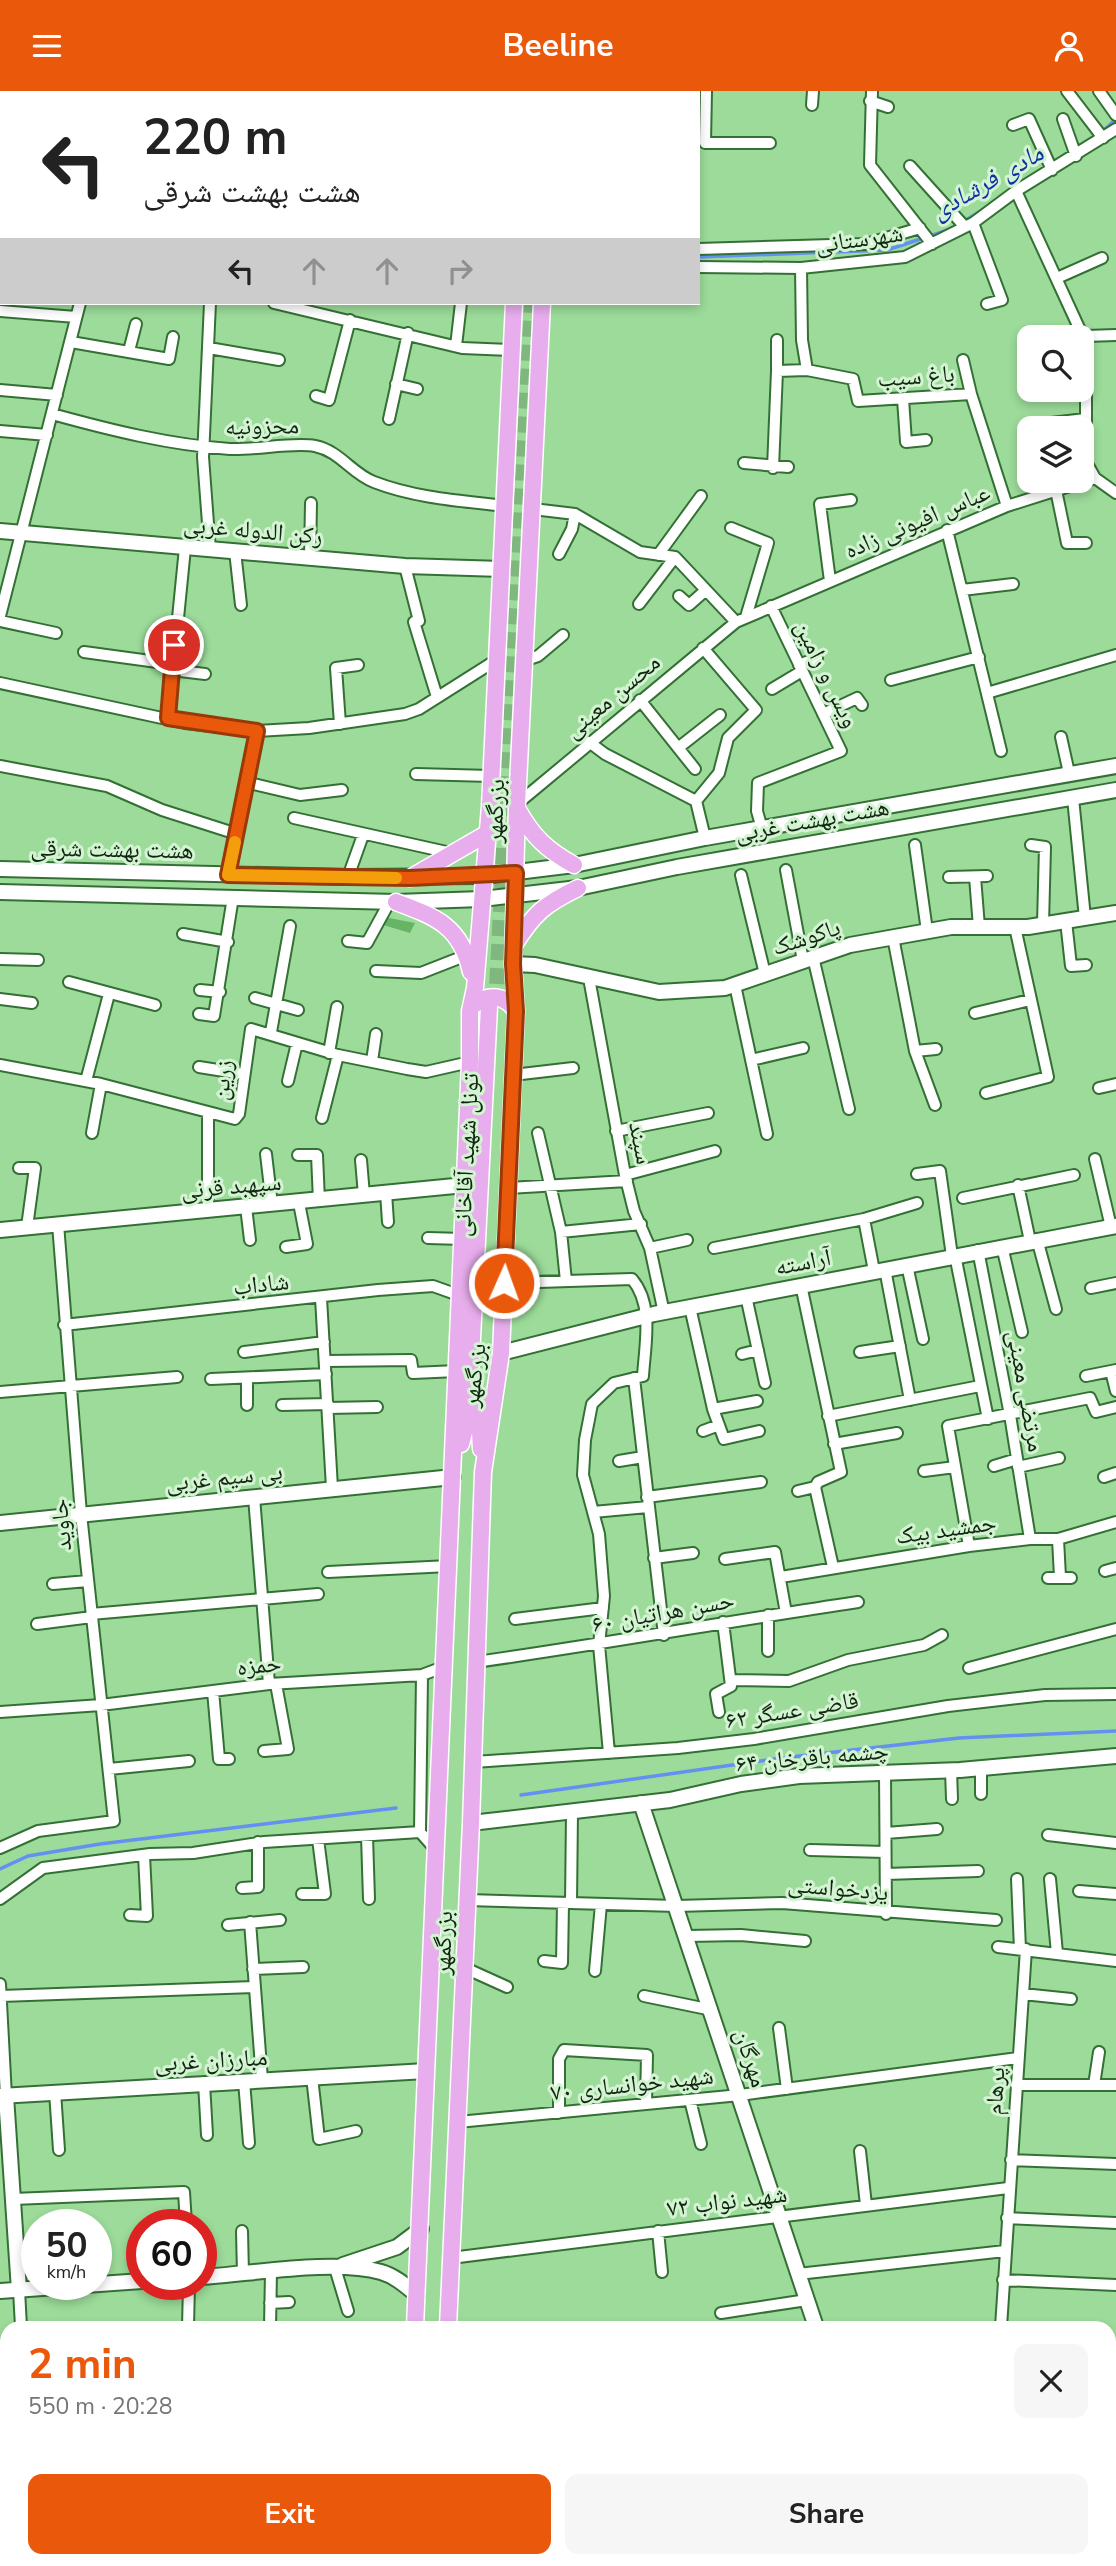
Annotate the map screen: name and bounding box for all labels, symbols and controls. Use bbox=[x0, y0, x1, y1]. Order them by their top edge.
text: Beeline bbox=[502, 24, 614, 67]
icon: menu bbox=[28, 27, 66, 65]
icon: person bbox=[1050, 27, 1088, 65]
text: 220 m bbox=[143, 104, 287, 171]
icon: left bbox=[28, 119, 119, 210]
water label: مادی فرشادی bbox=[925, 135, 1050, 228]
text: هشت بهشت شرقی bbox=[143, 170, 361, 213]
street label: شهرستانی bbox=[813, 217, 905, 261]
icon: left bbox=[222, 252, 260, 290]
icon: ahead bbox=[295, 252, 333, 290]
icon: ahead bbox=[368, 252, 406, 290]
icon: right bbox=[441, 252, 479, 290]
map controls bbox=[1017, 325, 1094, 493]
button: search bbox=[1017, 325, 1094, 402]
street label: باغ سیب bbox=[876, 357, 956, 395]
street label: محزونیه bbox=[225, 409, 299, 443]
button: layers bbox=[1017, 416, 1094, 493]
street label: عباس افیونی زاده bbox=[839, 476, 995, 566]
street label: رکن الدوله غربی bbox=[182, 508, 324, 552]
pin bbox=[144, 615, 204, 675]
street label: ویس و رامین bbox=[787, 615, 867, 733]
icon: arrive bbox=[155, 626, 193, 664]
street label: محسن معینی bbox=[557, 646, 667, 746]
street label: بزرگمهر bbox=[478, 778, 512, 845]
street label: هشت بهشت غربی bbox=[732, 791, 892, 849]
street label: هشت بهشت شرقی bbox=[30, 832, 194, 866]
street label: پاکوشک bbox=[768, 911, 844, 963]
street label: زرین bbox=[204, 1058, 240, 1102]
street label: تونل شهید آقاخانی bbox=[446, 1072, 486, 1238]
street label: سپند bbox=[621, 1119, 661, 1167]
street label: سپهبد قرنی bbox=[179, 1166, 283, 1206]
street label: آراسته bbox=[772, 1241, 834, 1283]
position arrow bbox=[467, 1246, 541, 1320]
street label: شاداب bbox=[231, 1265, 291, 1303]
street label: مرتضی معینی bbox=[1000, 1328, 1052, 1454]
street label: بزرگمهر bbox=[454, 1341, 494, 1410]
street label: بی سیم غربی bbox=[164, 1455, 284, 1499]
street label: جاوید bbox=[43, 1498, 79, 1552]
street label: جمشید بیک bbox=[894, 1506, 998, 1552]
street label: حسن هراتیان ۶۰ bbox=[589, 1584, 737, 1640]
street label: حمزه bbox=[235, 1647, 283, 1683]
street label: قاضی عسگر ۶۲ bbox=[723, 1684, 861, 1736]
street label: چشمه باقرخان ۶۴ bbox=[734, 1734, 890, 1780]
street label: یزدخواستی bbox=[786, 1868, 890, 1908]
street label: بزرگمهر bbox=[426, 1910, 460, 1977]
street label: مهرگان bbox=[727, 2025, 775, 2091]
street label: مبارزان غربی bbox=[154, 2041, 268, 2079]
street label: شهید خوانساری ۷۰ bbox=[549, 2060, 715, 2108]
street label: پرهام bbox=[977, 2066, 1013, 2116]
street label: شهید نواب ۷۲ bbox=[665, 2178, 789, 2224]
speed limit sign: 60 bbox=[126, 2209, 217, 2300]
text: 50 bbox=[45, 2222, 88, 2269]
text: km/h bbox=[47, 2260, 86, 2284]
text: 2 min bbox=[28, 2336, 137, 2393]
button: close bbox=[1014, 2344, 1088, 2418]
text: 550 m · 20:28 bbox=[28, 2391, 173, 2422]
button: Exit bbox=[28, 2474, 551, 2554]
button: Share bbox=[565, 2474, 1088, 2554]

